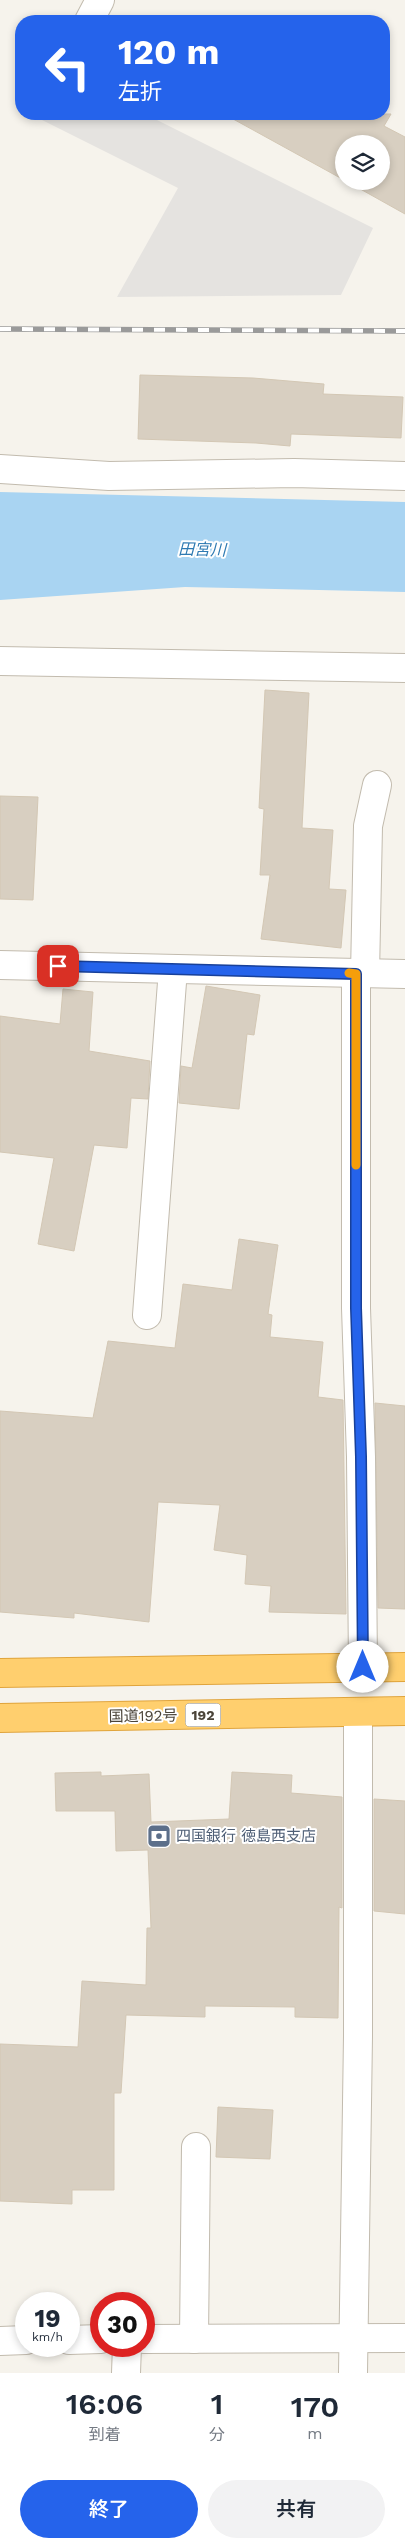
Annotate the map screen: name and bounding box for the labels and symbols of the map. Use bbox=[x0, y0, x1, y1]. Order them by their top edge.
water label: 田宮川 bbox=[178, 540, 228, 559]
pin bbox=[37, 945, 79, 987]
position arrow bbox=[336, 1640, 388, 1692]
road number: 192 bbox=[186, 1704, 220, 1726]
street label: 国道192号 bbox=[108, 1706, 178, 1726]
bank icon: 四国銀行 徳島西支店 bbox=[146, 1823, 172, 1849]
place label: 四国銀行 徳島西支店 bbox=[176, 1827, 316, 1845]
speed limit sign: 30 bbox=[90, 2292, 155, 2357]

